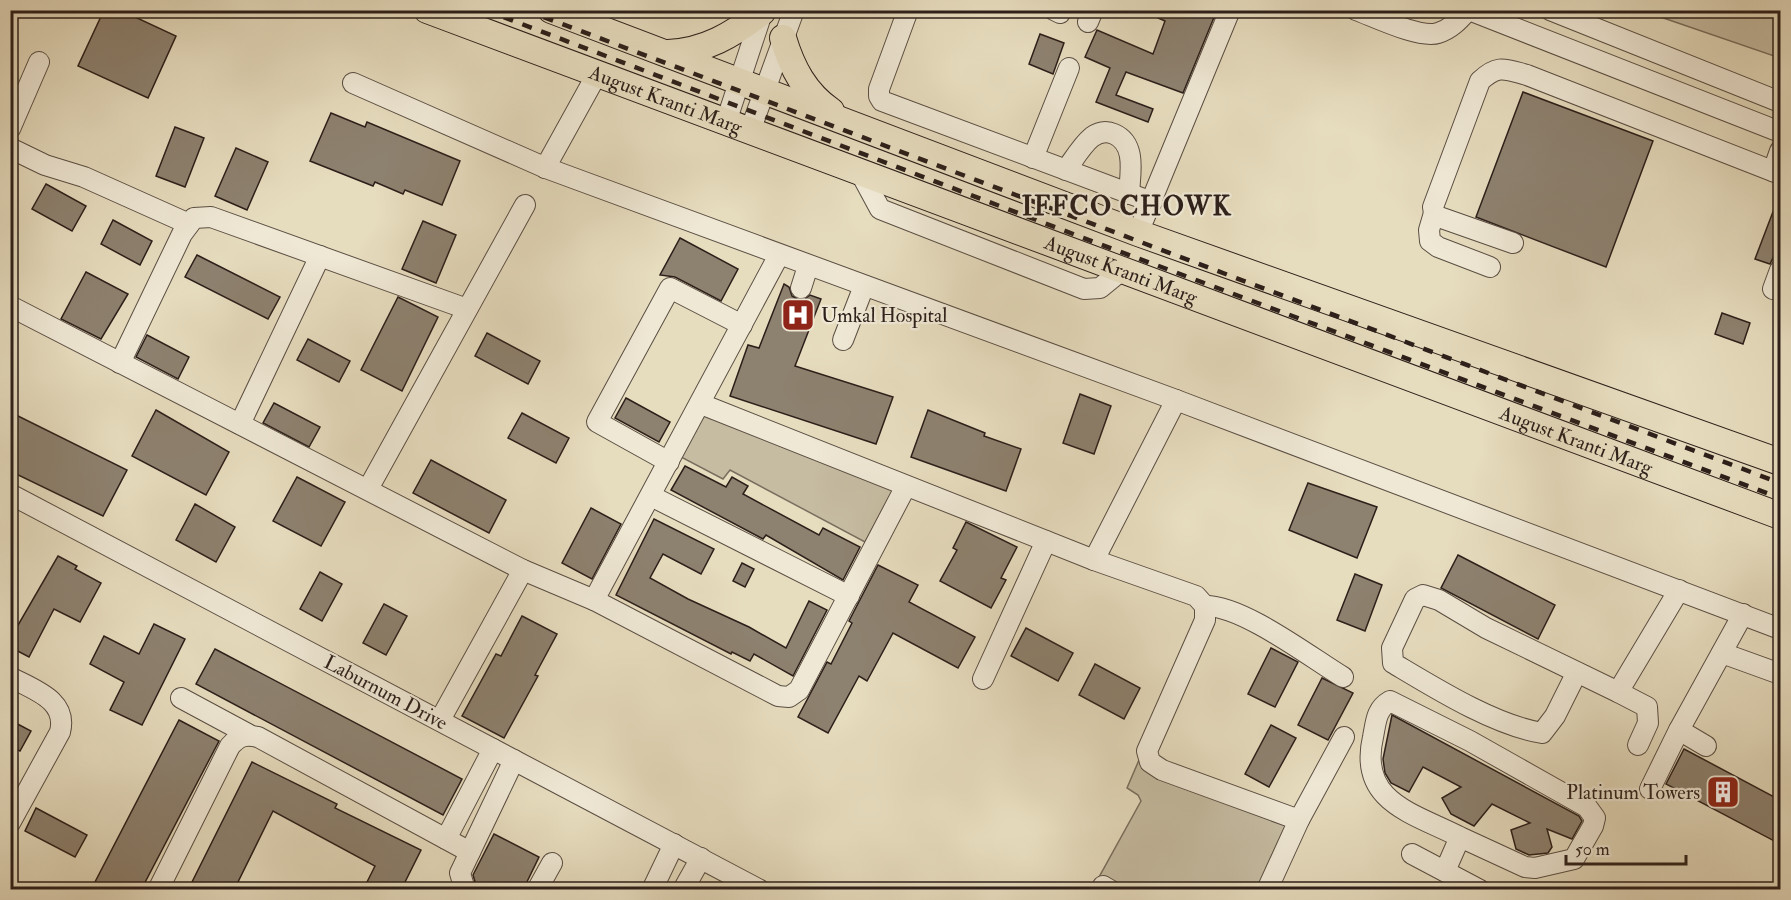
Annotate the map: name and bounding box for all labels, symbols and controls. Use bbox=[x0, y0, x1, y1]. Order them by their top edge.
street label: August Kranti Marg bbox=[585, 59, 747, 140]
district label: IFFCO CHOWK bbox=[1022, 191, 1232, 223]
street label: August Kranti Marg bbox=[1040, 230, 1202, 310]
hospital icon: Umkal Hospital bbox=[780, 297, 816, 333]
place label: Umkal Hospital bbox=[821, 303, 947, 329]
street label: August Kranti Marg bbox=[1495, 400, 1657, 481]
street label: Laburnum Drive bbox=[320, 649, 452, 735]
building icon: Platinum Towers bbox=[1705, 774, 1741, 810]
place label: Platinum Towers bbox=[1566, 780, 1700, 805]
scale bar bbox=[1566, 828, 1686, 866]
text: 50 m bbox=[1575, 838, 1610, 861]

